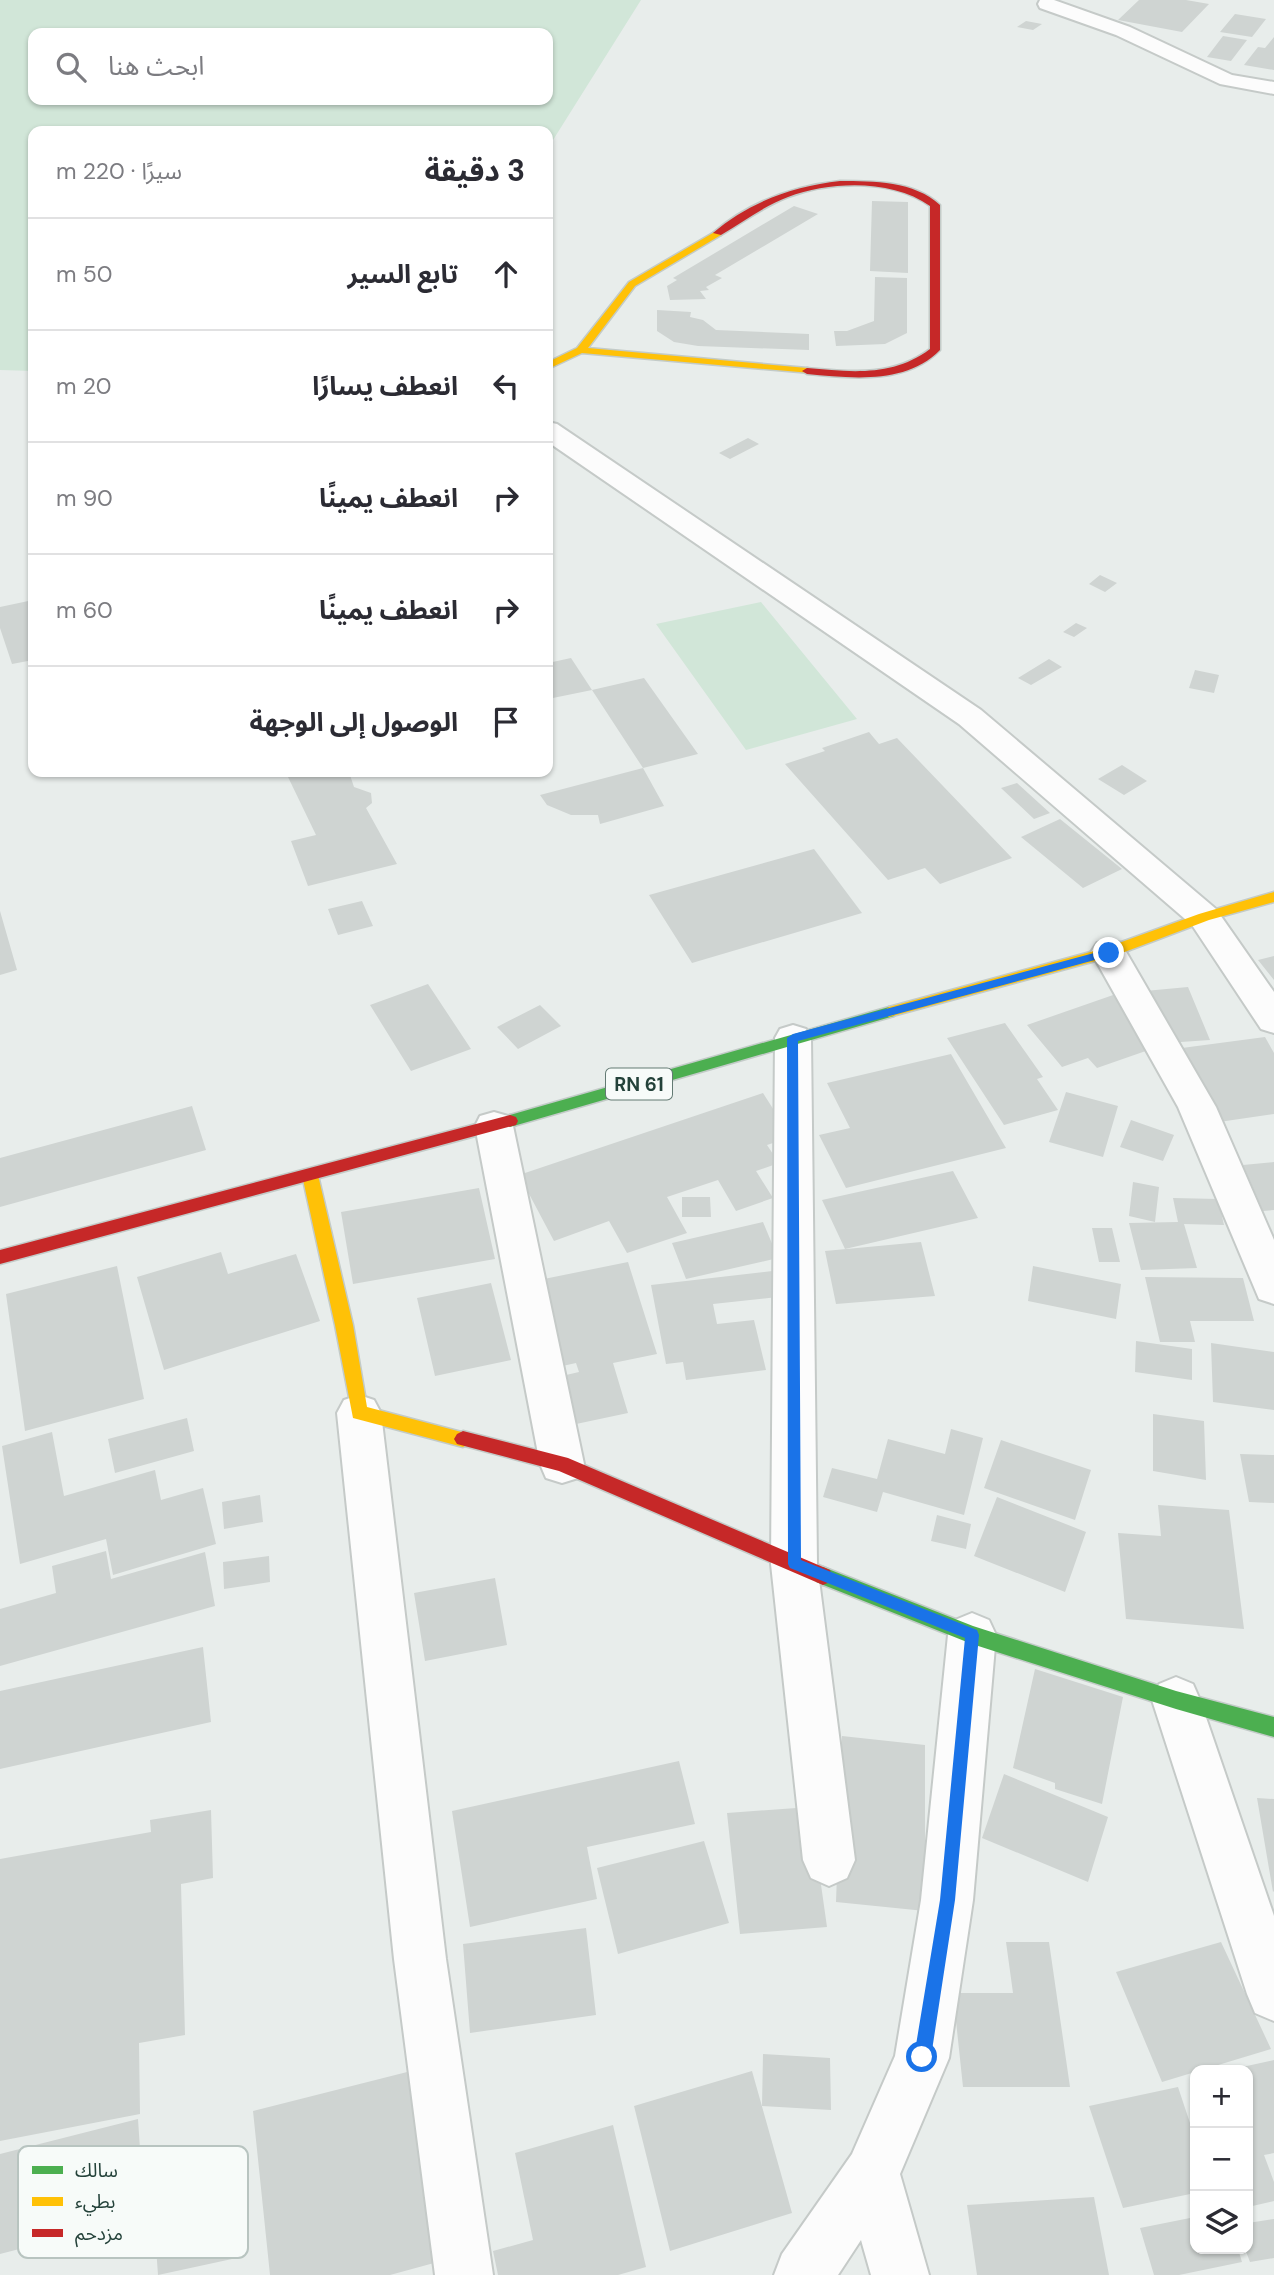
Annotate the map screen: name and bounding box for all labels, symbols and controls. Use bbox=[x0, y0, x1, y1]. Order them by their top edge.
search box bbox=[28, 28, 553, 105]
icon: search bbox=[52, 48, 90, 86]
text: ابحث هنا bbox=[108, 49, 205, 83]
text: 3 دقيقة bbox=[424, 151, 525, 190]
text: سيرًا · 220 m bbox=[56, 156, 182, 186]
icon: ahead bbox=[487, 255, 525, 293]
text: تابع السير bbox=[348, 257, 458, 291]
text: 50 m bbox=[56, 259, 112, 289]
icon: left bbox=[487, 367, 525, 405]
text: انعطف يسارًا bbox=[312, 369, 458, 403]
text: 20 m bbox=[56, 371, 111, 401]
icon: right bbox=[487, 479, 525, 517]
text: انعطف يمينًا bbox=[319, 481, 458, 515]
text: 90 m bbox=[56, 483, 113, 513]
icon: right bbox=[487, 591, 525, 629]
text: انعطف يمينًا bbox=[319, 593, 458, 627]
text: 60 m bbox=[56, 595, 113, 625]
icon: arrive bbox=[487, 703, 525, 741]
text: الوصول إلى الوجهة bbox=[249, 705, 458, 739]
route end bbox=[1093, 937, 1124, 968]
road number: RN 61 bbox=[606, 1068, 672, 1100]
route start bbox=[906, 2041, 937, 2072]
map controls bbox=[1190, 2065, 1253, 2254]
button: + bbox=[1190, 2065, 1253, 2128]
button: − bbox=[1190, 2128, 1253, 2191]
legend bbox=[18, 2146, 248, 2258]
text: سالك bbox=[75, 2158, 118, 2183]
text: بطيء bbox=[75, 2189, 115, 2216]
button: layers bbox=[1190, 2191, 1253, 2254]
text: مزدحم bbox=[75, 2221, 123, 2248]

